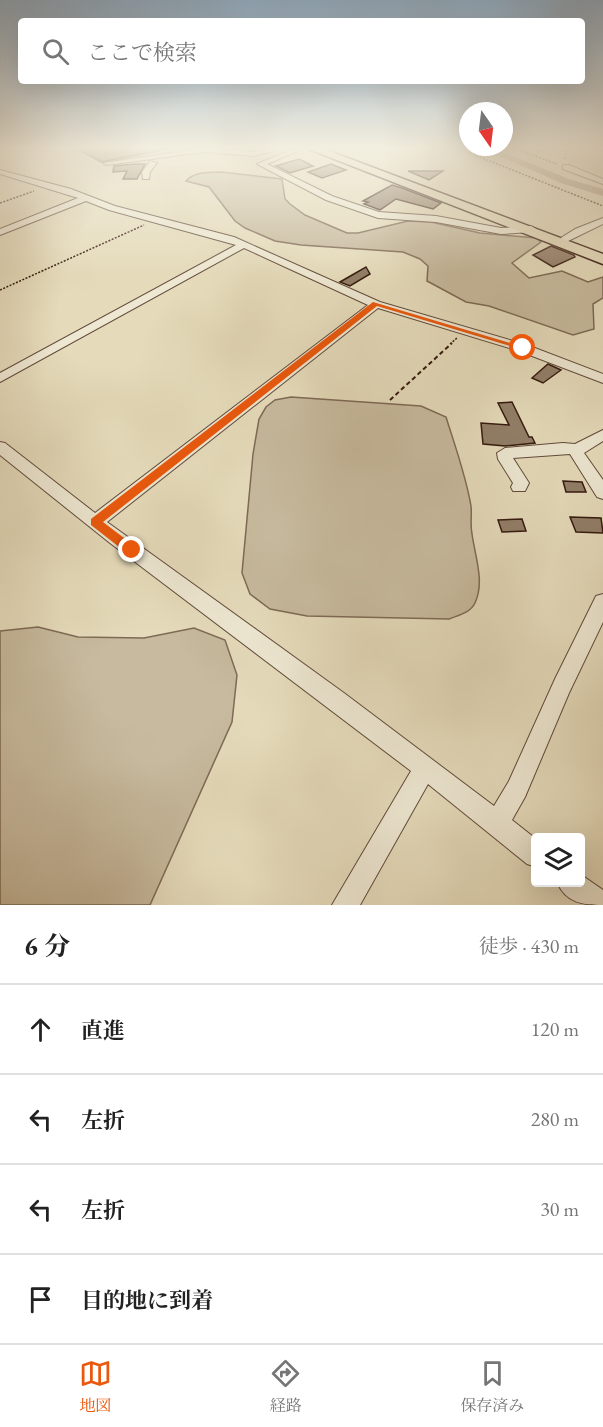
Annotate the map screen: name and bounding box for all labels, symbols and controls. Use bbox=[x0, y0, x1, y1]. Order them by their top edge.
search box bbox=[18, 18, 585, 84]
icon: search bbox=[39, 35, 72, 68]
text: ここで検索 bbox=[87, 38, 197, 67]
north arrow bbox=[459, 102, 513, 156]
route start bbox=[509, 334, 535, 360]
route end bbox=[118, 536, 144, 562]
map controls bbox=[531, 833, 585, 887]
button: layers bbox=[531, 833, 585, 887]
text: 6 分 bbox=[24, 929, 70, 963]
text: 徒歩 · 430 m bbox=[479, 933, 579, 959]
icon: ahead bbox=[24, 1013, 57, 1046]
text: 直進 bbox=[81, 1016, 125, 1045]
text: 120 m bbox=[531, 1016, 579, 1042]
icon: left bbox=[24, 1103, 57, 1136]
text: 左折 bbox=[81, 1106, 125, 1135]
text: 280 m bbox=[531, 1106, 579, 1132]
icon: left bbox=[24, 1193, 57, 1226]
text: 左折 bbox=[81, 1196, 125, 1225]
text: 30 m bbox=[540, 1196, 579, 1222]
icon: arrive bbox=[24, 1283, 57, 1316]
text: 目的地に到着 bbox=[81, 1286, 213, 1315]
tab: 地図 bbox=[79, 1357, 112, 1416]
tab: 経路 bbox=[269, 1357, 302, 1416]
tab: 保存済み bbox=[460, 1357, 524, 1416]

